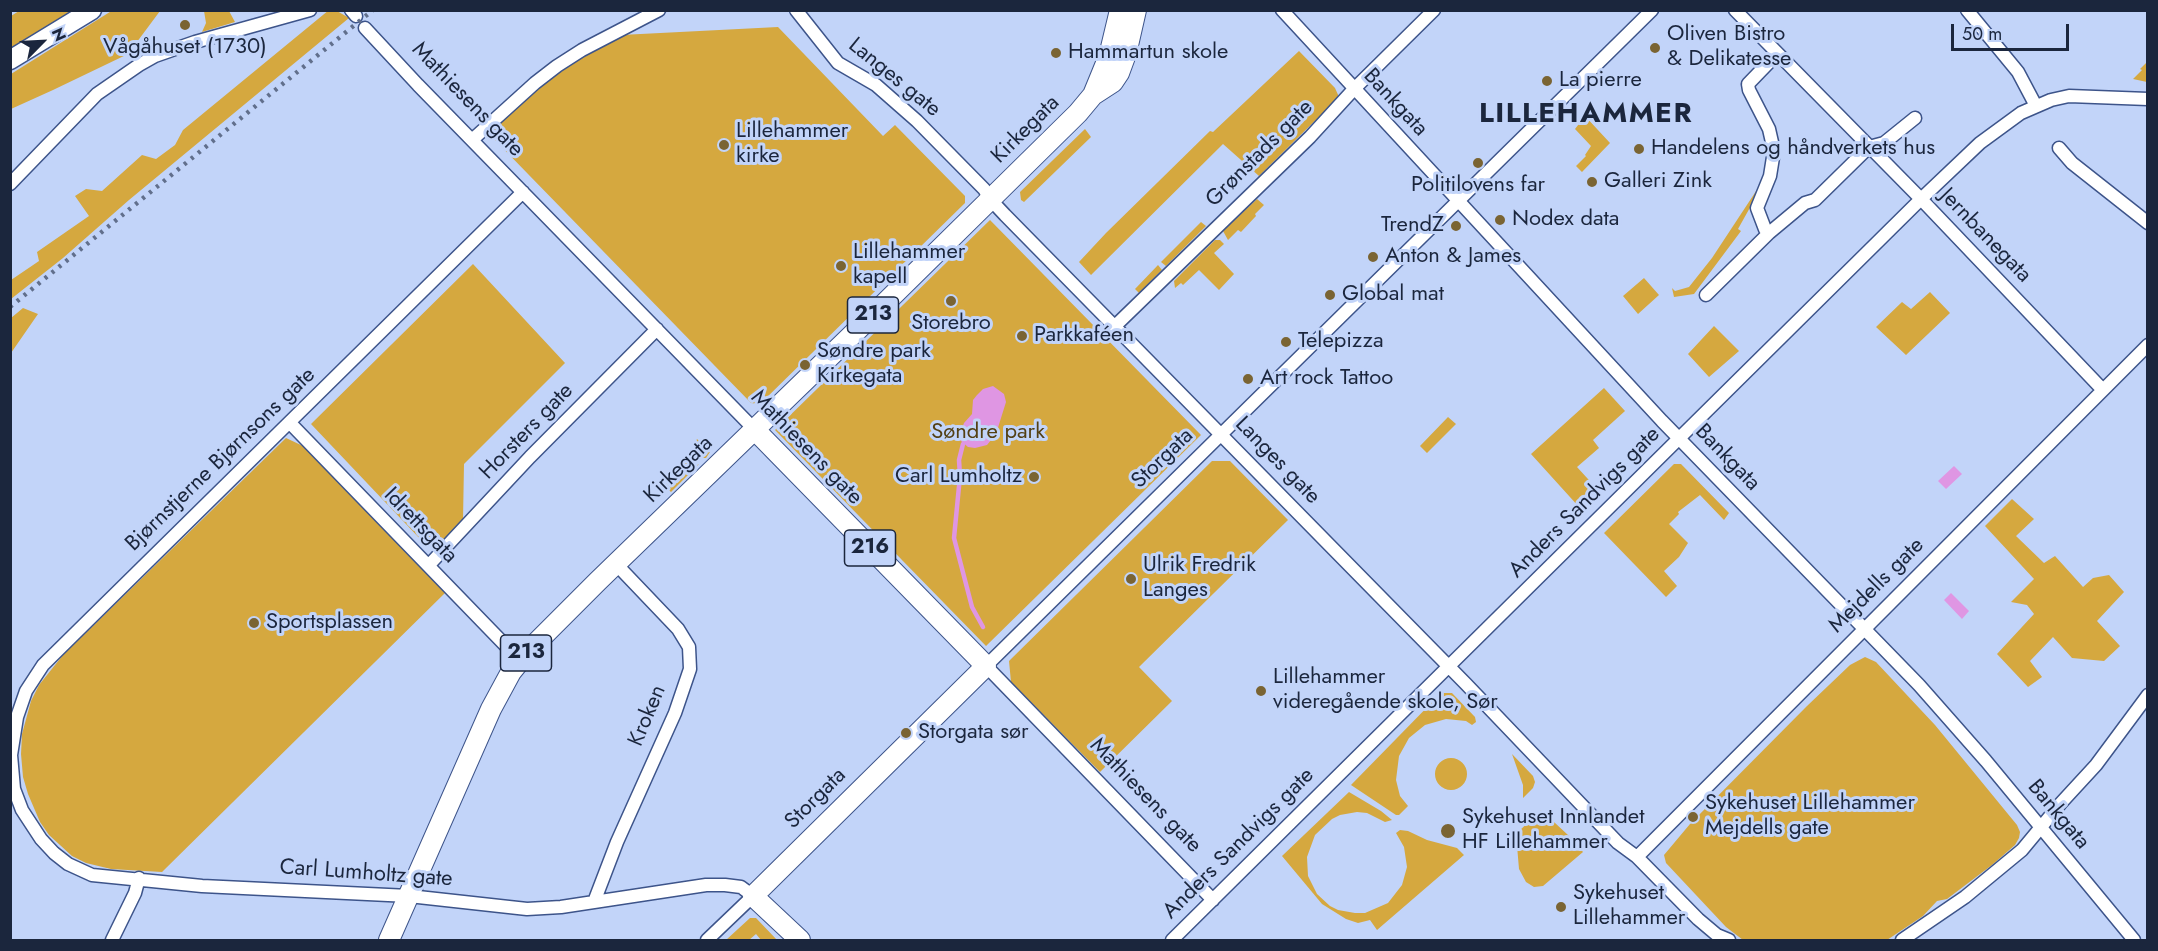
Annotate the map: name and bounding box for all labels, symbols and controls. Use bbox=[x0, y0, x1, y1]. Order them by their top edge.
north arrow bbox=[12, 12, 72, 72]
scale bar bbox=[1954, 12, 2072, 50]
marker: Vågåhuset (1730) bbox=[178, 18, 192, 32]
text: 50 m bbox=[1962, 21, 2002, 47]
place label: Oliven Bistro & Delikatesse bbox=[1667, 22, 1791, 74]
text: N bbox=[46, 24, 72, 45]
street label: Langes gate bbox=[843, 33, 945, 123]
place label: Vågåhuset (1730) bbox=[103, 35, 267, 61]
street label: Mathiesens gate bbox=[406, 37, 528, 163]
place label: Hammartun skole bbox=[1068, 40, 1228, 66]
marker: Oliven Bistro & Delikatesse bbox=[1648, 41, 1662, 55]
marker: Hammartun skole bbox=[1049, 46, 1063, 60]
street label: Bankgata bbox=[1357, 64, 1433, 142]
place label: La pierre bbox=[1559, 68, 1642, 94]
marker: La pierre bbox=[1540, 74, 1554, 88]
street label: Kirkegata bbox=[986, 90, 1066, 170]
street label: Grønstads gate bbox=[1201, 95, 1319, 213]
district label: LILLEHAMMER bbox=[1479, 98, 1693, 132]
place label: Lillehammer kirke bbox=[736, 119, 848, 170]
place label: Handelens og håndverkets hus bbox=[1651, 136, 1935, 162]
marker: Lillehammer kirke bbox=[717, 138, 731, 152]
marker: Handelens og håndverkets hus bbox=[1632, 142, 1646, 156]
marker: Politilovens far bbox=[1471, 156, 1485, 170]
place label: Galleri Zink bbox=[1604, 169, 1712, 195]
place label: Politilovens far bbox=[1411, 173, 1545, 199]
marker: Galleri Zink bbox=[1585, 175, 1599, 189]
street label: Jernbanegata bbox=[1934, 183, 2036, 289]
place label: Nodex data bbox=[1512, 207, 1619, 233]
place label: TrendZ bbox=[1381, 213, 1444, 239]
marker: Nodex data bbox=[1493, 213, 1507, 227]
marker: TrendZ bbox=[1449, 219, 1463, 233]
place label: Lillehammer kapell bbox=[853, 240, 965, 292]
place label: Anton & James bbox=[1385, 244, 1521, 270]
marker: Anton & James bbox=[1366, 250, 1380, 264]
marker: Lillehammer kapell bbox=[834, 259, 848, 273]
place label: Global mat bbox=[1342, 282, 1444, 308]
marker: Global mat bbox=[1323, 288, 1337, 302]
marker: Storebro bbox=[944, 294, 958, 308]
road number: 213 bbox=[848, 297, 898, 333]
place label: Storebro bbox=[911, 311, 991, 337]
place label: Parkkaféen bbox=[1034, 323, 1134, 349]
marker: Parkkaféen bbox=[1015, 329, 1029, 343]
place label: Telepizza bbox=[1298, 329, 1383, 355]
marker: Telepizza bbox=[1279, 335, 1293, 349]
place label: Søndre park Kirkegata bbox=[817, 339, 931, 390]
marker: Søndre park Kirkegata bbox=[798, 358, 812, 372]
street label: Bjørnstjerne Bjørnsons gate bbox=[121, 362, 321, 558]
place label: Art rock Tattoo bbox=[1260, 366, 1393, 392]
marker: Art rock Tattoo bbox=[1241, 372, 1255, 386]
street label: Horsters gate bbox=[475, 378, 579, 486]
street label: Mathiesens gate bbox=[745, 385, 867, 511]
street label: Langes gate bbox=[1229, 412, 1325, 510]
street label: Bankgata bbox=[1689, 419, 1765, 497]
park label: Søndre park bbox=[931, 420, 1045, 446]
street label: Anders Sandvigs gate bbox=[1504, 422, 1666, 584]
street label: Storgata bbox=[1127, 423, 1199, 495]
street label: Kirkegata bbox=[639, 431, 719, 509]
place label: Carl Lumholtz bbox=[895, 464, 1022, 490]
marker: Carl Lumholtz bbox=[1027, 470, 1041, 484]
street label: Idrettsgata bbox=[378, 483, 462, 569]
road number: 216 bbox=[844, 530, 896, 566]
street label: Mejdells gate bbox=[1824, 533, 1930, 639]
place label: Ulrik Fredrik Langes bbox=[1143, 553, 1256, 604]
marker: Ulrik Fredrik Langes bbox=[1124, 572, 1138, 586]
place label: Sportsplassen bbox=[266, 610, 393, 636]
marker: Sportsplassen bbox=[247, 616, 261, 630]
road number: 213 bbox=[500, 635, 552, 671]
place label: Lillehammer videregående skole, Sør bbox=[1273, 665, 1498, 716]
street label: Kroken bbox=[623, 681, 673, 751]
marker: Lillehammer videregående skole, Sør bbox=[1254, 684, 1268, 698]
place label: Storgata sør bbox=[918, 720, 1029, 746]
marker: Storgata sør bbox=[899, 726, 913, 740]
street label: Mathiesens gate bbox=[1084, 733, 1206, 859]
street label: Storgata bbox=[780, 763, 852, 835]
street label: Anders Sandvigs gate bbox=[1158, 763, 1320, 925]
street label: Bankgata bbox=[2021, 775, 2095, 855]
place label: Sykehuset Lillehammer Mejdells gate bbox=[1705, 791, 1915, 842]
place label: Sykehuset Innlandet HF Lillehammer bbox=[1462, 805, 1644, 856]
marker: Sykehuset Lillehammer Mejdells gate bbox=[1686, 810, 1700, 824]
marker: Sykehuset Innlandet HF Lillehammer bbox=[1439, 822, 1457, 840]
street label: Carl Lumholtz gate bbox=[279, 855, 453, 893]
place label: Sykehuset Lillehammer bbox=[1573, 881, 1685, 932]
marker: Sykehuset Lillehammer bbox=[1554, 900, 1568, 914]

